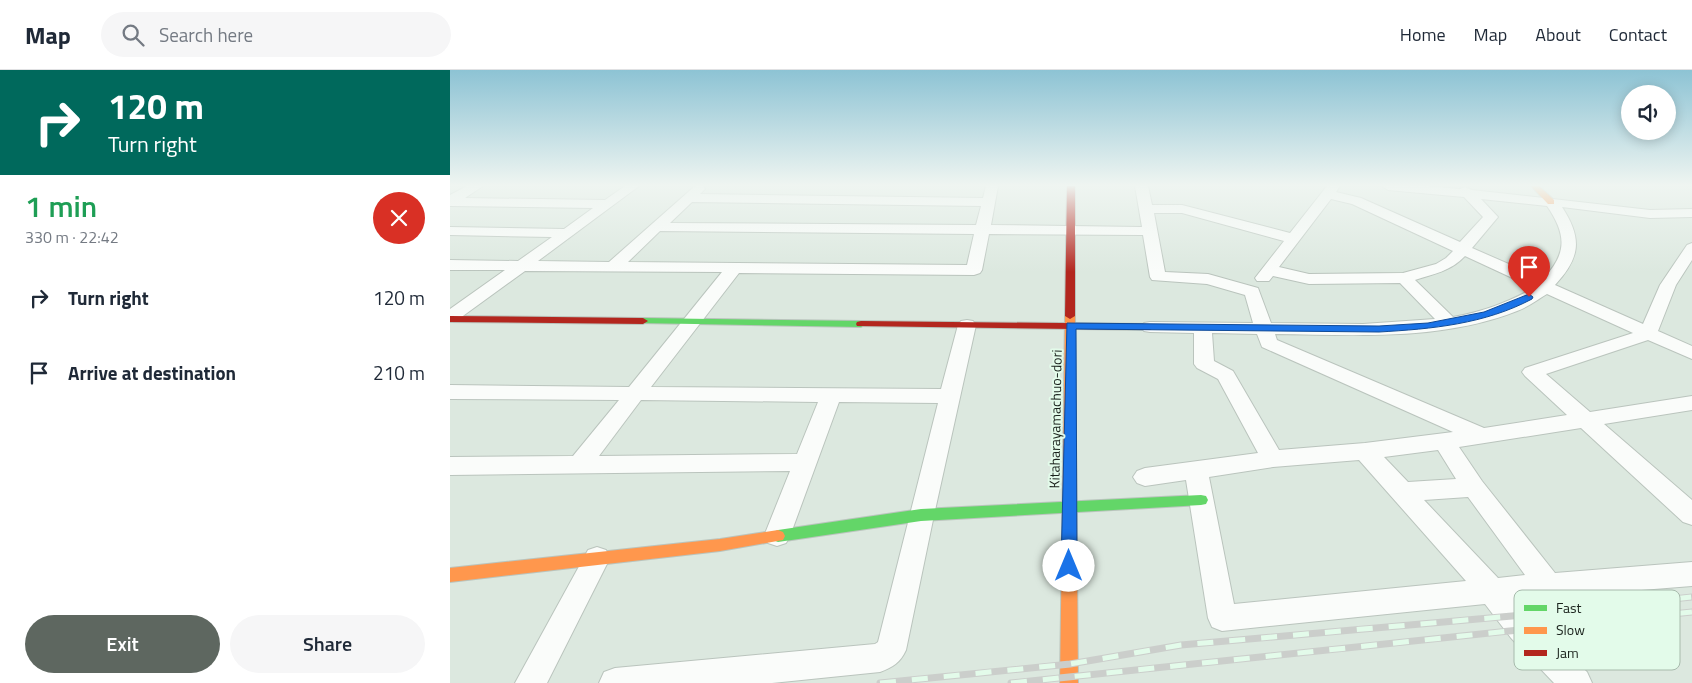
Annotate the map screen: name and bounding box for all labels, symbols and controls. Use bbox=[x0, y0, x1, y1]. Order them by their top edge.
search box bbox=[101, 12, 451, 57]
text: Map bbox=[25, 17, 71, 53]
text: Search here bbox=[159, 20, 253, 49]
icon: search bbox=[119, 21, 147, 49]
text: Home bbox=[1400, 21, 1446, 48]
text: Map bbox=[1474, 21, 1507, 48]
text: About bbox=[1535, 21, 1581, 48]
text: Contact bbox=[1609, 21, 1667, 48]
text: 120 m bbox=[108, 79, 204, 133]
map controls bbox=[1621, 85, 1676, 140]
button: sound bbox=[1621, 85, 1676, 140]
icon: right bbox=[25, 90, 90, 155]
text: Turn right bbox=[108, 127, 197, 161]
text: 1 min bbox=[25, 183, 97, 229]
button: close bbox=[373, 192, 425, 244]
text: 330 m · 22:42 bbox=[25, 225, 119, 249]
pin bbox=[1508, 246, 1550, 297]
icon: arrive bbox=[1515, 253, 1543, 281]
text: Turn right bbox=[68, 283, 149, 312]
text: 120 m bbox=[373, 283, 425, 312]
icon: right bbox=[25, 284, 53, 312]
street label: Kitaharayamachuo-dori bbox=[1043, 349, 1067, 489]
text: Arrive at destination bbox=[68, 358, 236, 387]
text: 210 m bbox=[373, 358, 425, 387]
icon: arrive bbox=[25, 359, 53, 387]
position arrow bbox=[1042, 539, 1094, 591]
legend bbox=[1514, 590, 1680, 670]
text: Fast bbox=[1556, 597, 1581, 618]
button: Exit bbox=[25, 615, 220, 673]
button: Share bbox=[230, 615, 425, 673]
text: Slow bbox=[1556, 619, 1585, 640]
text: Jam bbox=[1556, 642, 1579, 663]

